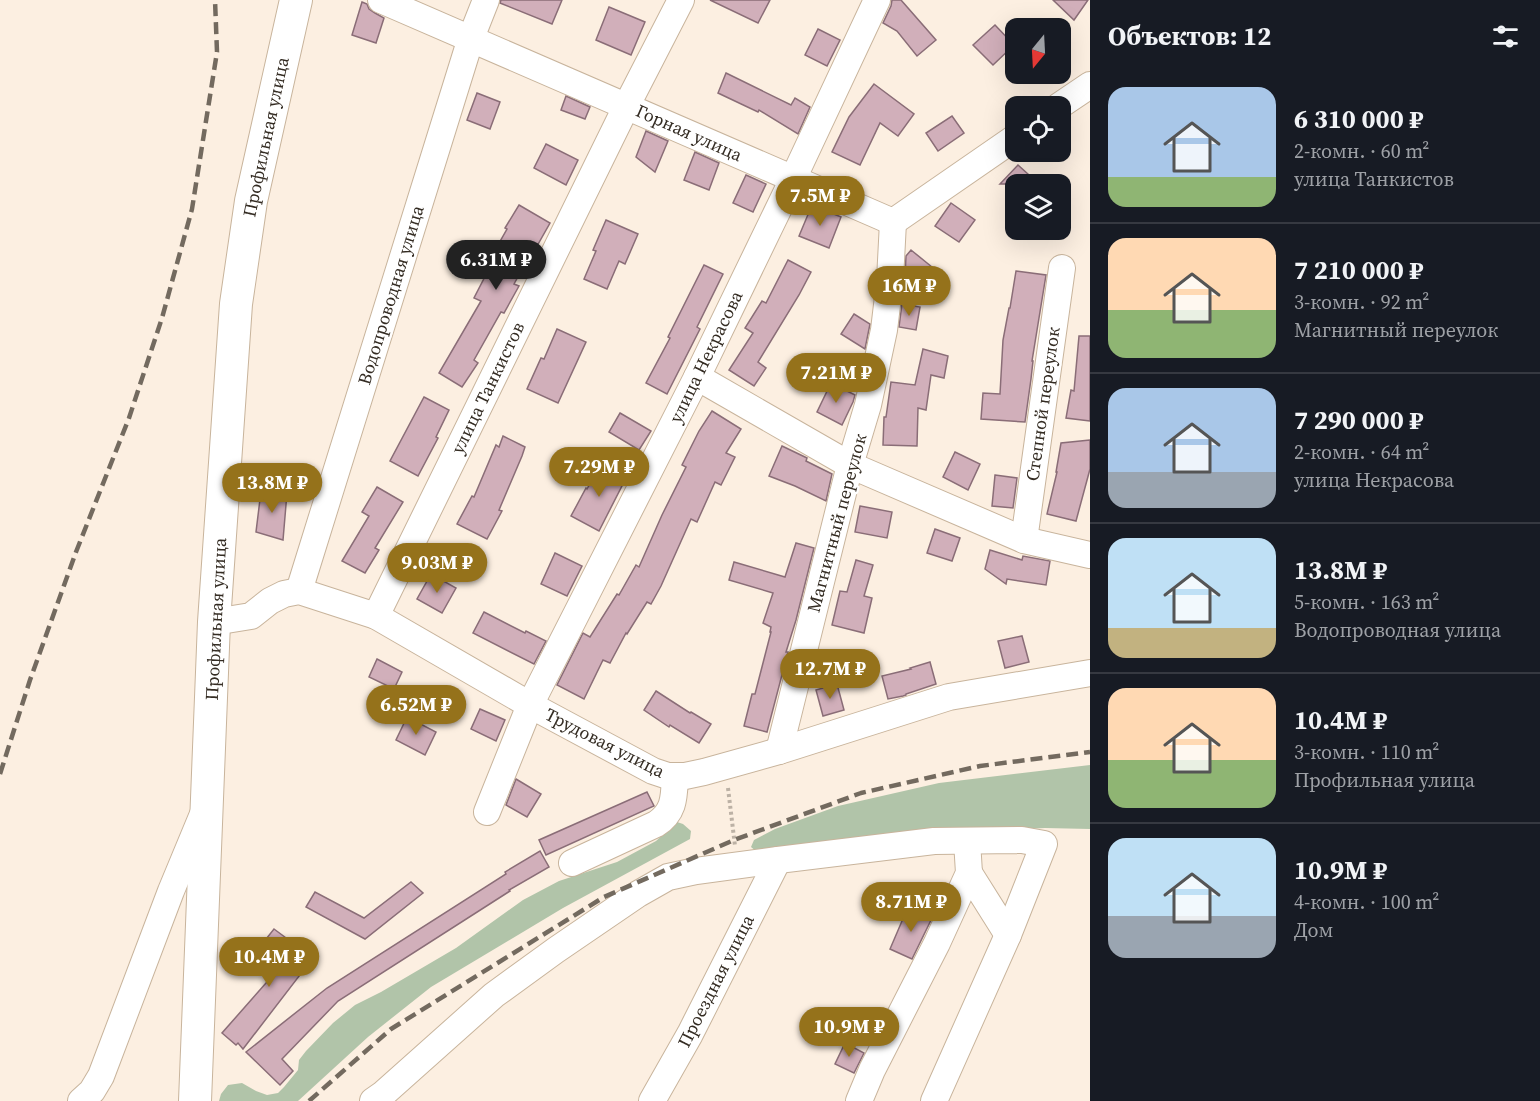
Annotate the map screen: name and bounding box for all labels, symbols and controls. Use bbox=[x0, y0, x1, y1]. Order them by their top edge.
north arrow bbox=[1005, 18, 1071, 84]
map controls bbox=[1005, 18, 1071, 240]
text: Объектов: 12 bbox=[1108, 18, 1271, 54]
icon: filters bbox=[1489, 20, 1522, 53]
street label: Профильная улица bbox=[236, 54, 295, 219]
button: locate bbox=[1005, 96, 1071, 162]
street label: Горная улица bbox=[632, 98, 747, 167]
text: 6 310 000 ₽ bbox=[1294, 101, 1423, 137]
icon: home bbox=[1156, 111, 1228, 183]
text: 2-комн. · 60 m² bbox=[1294, 137, 1429, 165]
text: улица Танкистов bbox=[1294, 165, 1454, 193]
button: layers bbox=[1005, 174, 1071, 240]
pin: 7.5M ₽ bbox=[771, 176, 869, 227]
text: 7.5M ₽ bbox=[790, 181, 850, 209]
street label: Водопроводная улица bbox=[351, 201, 430, 388]
pin: 6.31M ₽ bbox=[441, 240, 551, 291]
text: 6.31M ₽ bbox=[460, 245, 532, 273]
text: 7 210 000 ₽ bbox=[1294, 252, 1423, 288]
icon: home bbox=[1156, 262, 1228, 334]
pin: 16M ₽ bbox=[867, 266, 951, 317]
text: 16M ₽ bbox=[882, 271, 936, 299]
street label: улица Некрасова bbox=[663, 286, 749, 427]
text: 3-комн. · 92 m² bbox=[1294, 288, 1429, 316]
text: Магнитный переулок bbox=[1294, 316, 1498, 344]
street label: улица Танкистов bbox=[445, 318, 530, 458]
street label: Степной переулок bbox=[1019, 325, 1066, 483]
pin: 7.21M ₽ bbox=[781, 353, 891, 404]
text: 7.21M ₽ bbox=[800, 358, 872, 386]
text: 7 290 000 ₽ bbox=[1294, 402, 1423, 438]
icon: home bbox=[1156, 412, 1228, 484]
street label: Магнитный переулок bbox=[801, 431, 872, 615]
text: 2-комн. · 64 m² bbox=[1294, 438, 1429, 466]
pin: 7.29M ₽ bbox=[544, 447, 654, 498]
text: 7.29M ₽ bbox=[563, 452, 635, 480]
pin: 13.8M ₽ bbox=[217, 463, 327, 514]
text: улица Некрасова bbox=[1294, 466, 1454, 494]
text: 13.8M ₽ bbox=[236, 468, 308, 496]
street label: Профильная улица bbox=[199, 536, 232, 701]
pin: 9.03M ₽ bbox=[382, 543, 492, 594]
text: 9.03M ₽ bbox=[401, 548, 473, 576]
text: 13.8M ₽ bbox=[1294, 552, 1387, 588]
icon: home bbox=[1156, 562, 1228, 634]
text: 5-комн. · 163 m² bbox=[1294, 588, 1439, 616]
text: Водопроводная улица bbox=[1294, 616, 1501, 644]
pin: 12.7M ₽ bbox=[775, 649, 885, 700]
text: 12.7M ₽ bbox=[794, 654, 866, 682]
pin: 6.52M ₽ bbox=[361, 685, 471, 736]
text: 6.52M ₽ bbox=[380, 690, 452, 718]
street label: Трудовая улица bbox=[541, 702, 670, 784]
text: 10.4M ₽ bbox=[1294, 702, 1387, 738]
icon: home bbox=[1156, 712, 1228, 784]
text: 3-комн. · 110 m² bbox=[1294, 738, 1439, 766]
text: Профильная улица bbox=[1294, 766, 1475, 794]
text: 10.9M ₽ bbox=[1294, 852, 1387, 888]
icon: home bbox=[1156, 862, 1228, 934]
pin: 8.71M ₽ bbox=[856, 882, 966, 933]
text: 8.71M ₽ bbox=[875, 887, 947, 915]
text: 4-комн. · 100 m² bbox=[1294, 888, 1439, 916]
street label: Проездная улица bbox=[671, 909, 760, 1051]
text: Дом bbox=[1294, 916, 1333, 944]
pin: 10.4M ₽ bbox=[214, 937, 324, 988]
text: 10.4M ₽ bbox=[233, 942, 305, 970]
pin: 10.9M ₽ bbox=[794, 1007, 904, 1058]
text: 10.9M ₽ bbox=[813, 1012, 885, 1040]

